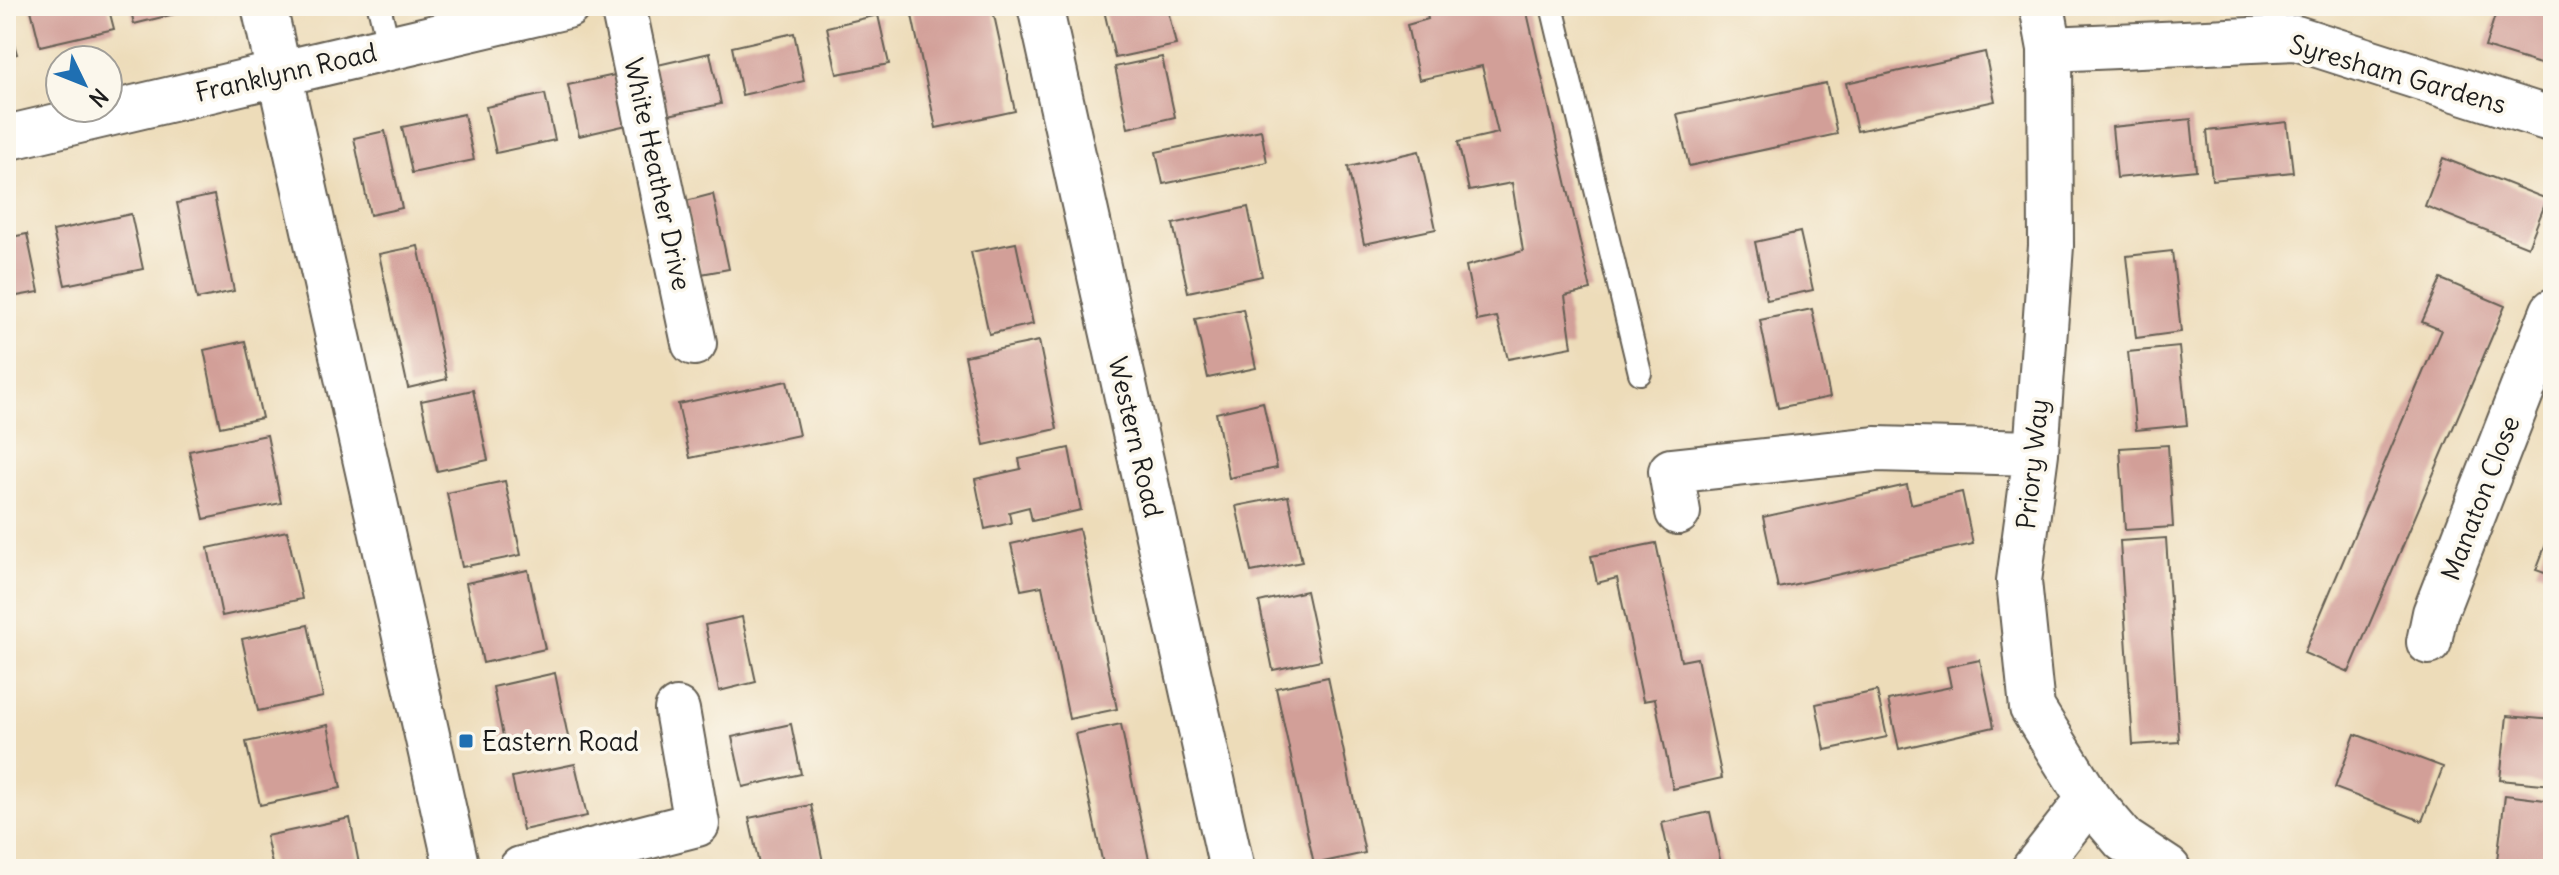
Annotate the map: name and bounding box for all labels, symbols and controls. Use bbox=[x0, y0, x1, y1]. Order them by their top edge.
street label: Syresham Gardens bbox=[2286, 27, 2510, 121]
street label: Franklynn Road bbox=[192, 35, 380, 109]
north arrow bbox=[44, 44, 124, 124]
street label: White Heather Drive bbox=[617, 55, 699, 293]
text: N bbox=[83, 83, 114, 113]
street label: Western Road bbox=[1101, 353, 1171, 521]
street label: Priory Way bbox=[2009, 397, 2055, 531]
street label: Manaton Close bbox=[2433, 411, 2527, 585]
place label: Eastern Road bbox=[482, 725, 639, 758]
marker: Eastern Road bbox=[457, 732, 475, 750]

